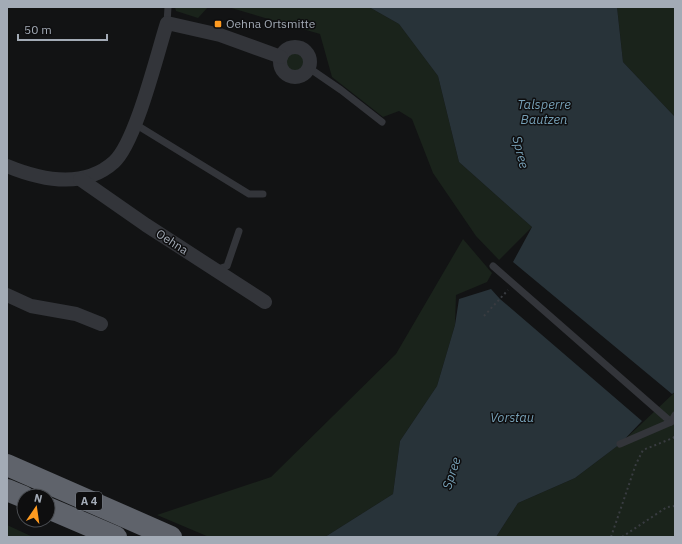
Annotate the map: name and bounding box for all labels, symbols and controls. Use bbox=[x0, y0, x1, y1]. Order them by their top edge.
scale bar bbox=[18, 16, 107, 42]
place label: Oehna Ortsmitte bbox=[226, 16, 316, 31]
marker: Oehna Ortsmitte bbox=[213, 19, 223, 29]
text: 50 m bbox=[24, 22, 52, 37]
water label: Talsperre Bautzen bbox=[517, 96, 571, 128]
water label: Spree bbox=[508, 134, 533, 170]
street label: Oehna bbox=[153, 226, 192, 258]
water label: Vorstau bbox=[490, 409, 534, 426]
water label: Spree bbox=[438, 455, 465, 491]
north arrow bbox=[16, 488, 56, 528]
text: N bbox=[33, 491, 44, 506]
road number: A 4 bbox=[76, 492, 102, 510]

